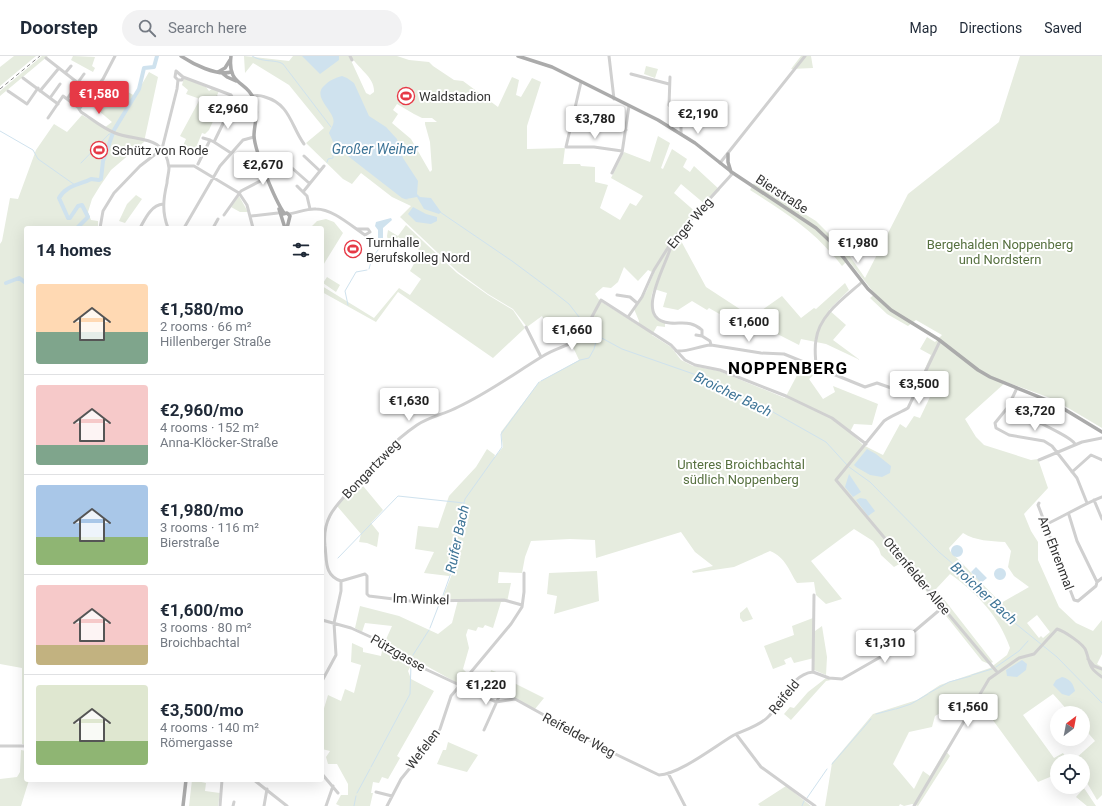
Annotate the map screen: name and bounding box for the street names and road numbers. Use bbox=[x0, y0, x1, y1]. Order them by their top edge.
street label: Bierstraße bbox=[753, 172, 811, 217]
street label: Enger Weg bbox=[664, 194, 716, 252]
street label: Bongartzweg bbox=[339, 436, 403, 502]
street label: Am Ehrenmal bbox=[1035, 514, 1077, 592]
street label: Ottenfelder Allee bbox=[880, 534, 954, 618]
street label: Im Winkel bbox=[392, 591, 450, 607]
street label: Pützgasse bbox=[368, 631, 428, 675]
street label: Reifeld bbox=[766, 677, 802, 717]
street label: Reifelder Weg bbox=[540, 710, 618, 760]
street label: Wefelen bbox=[403, 726, 443, 772]

